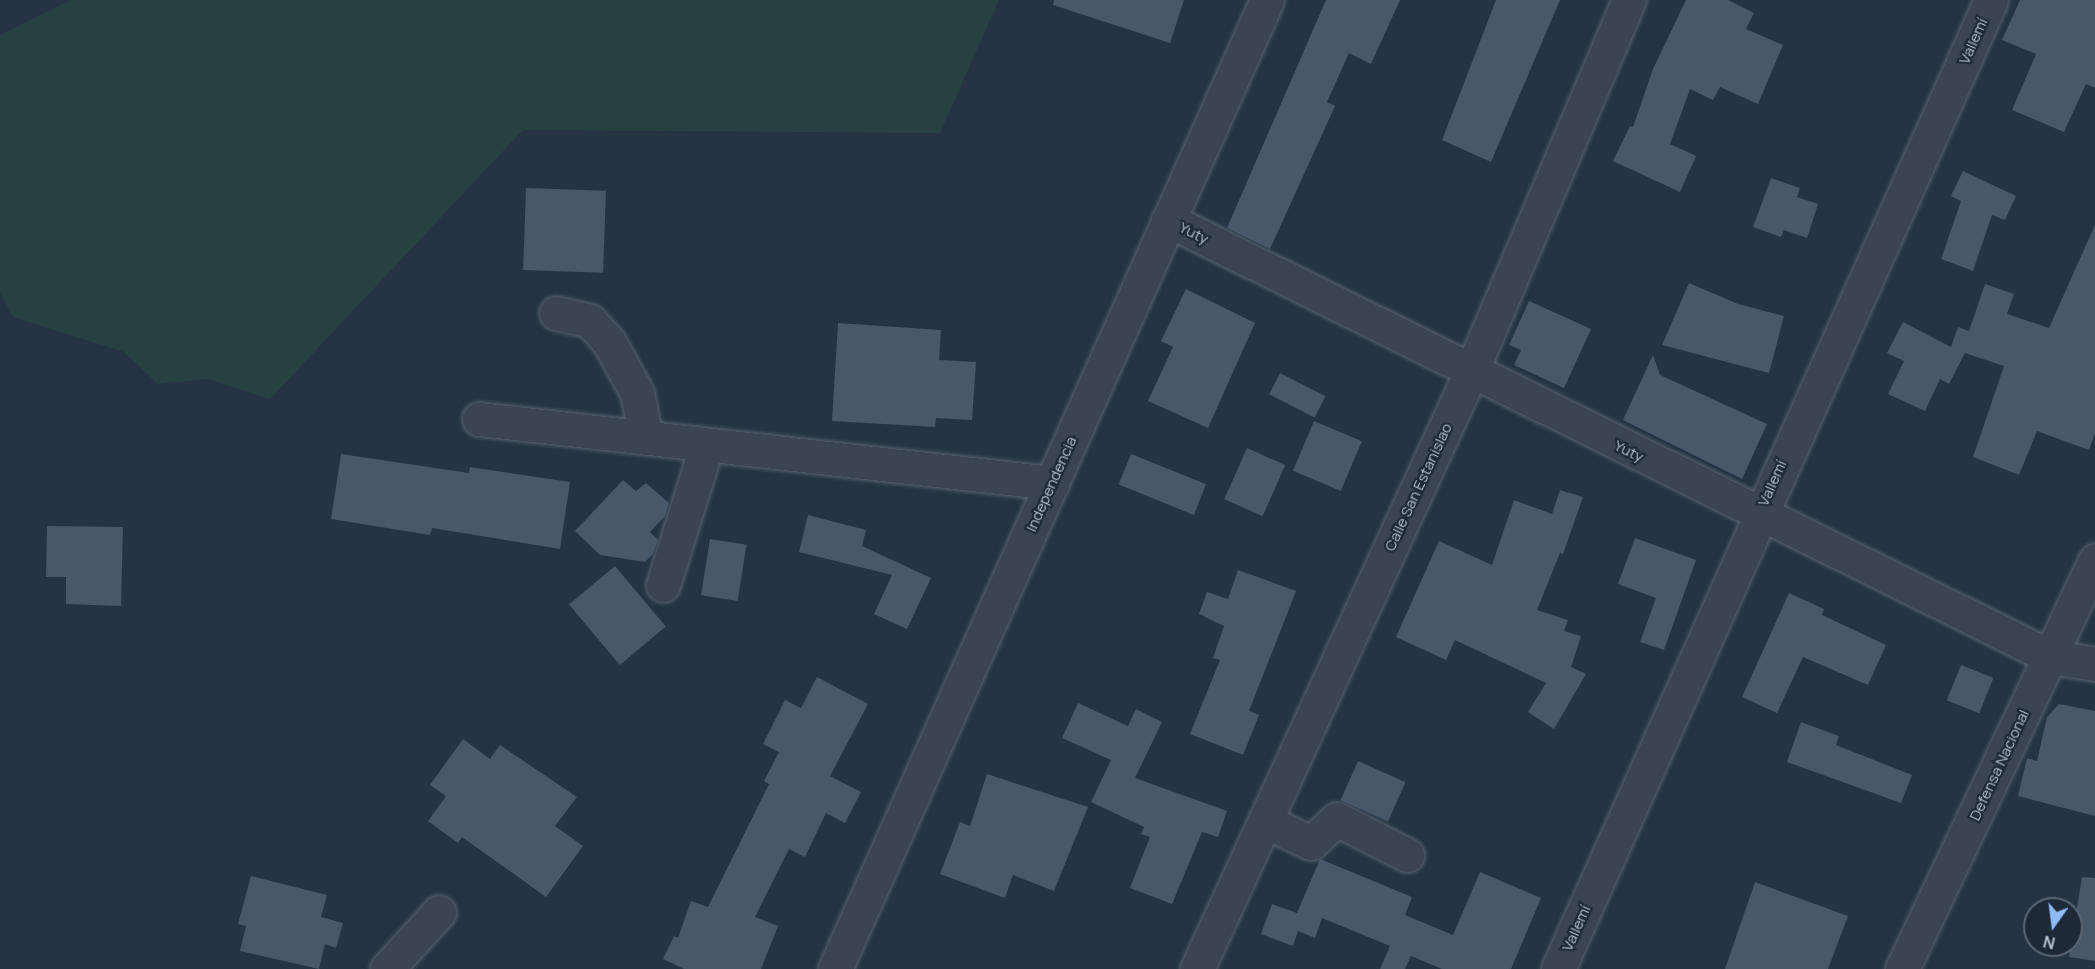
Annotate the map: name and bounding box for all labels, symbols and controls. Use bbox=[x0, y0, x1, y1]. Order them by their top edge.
street label: Vallemí bbox=[1955, 15, 1991, 67]
street label: Yuty bbox=[1176, 218, 1212, 248]
street label: Calle San Estanislao bbox=[1380, 420, 1456, 554]
street label: Independencia bbox=[1022, 434, 1080, 534]
street label: Yuty bbox=[1611, 436, 1647, 466]
street label: Vallemí bbox=[1754, 457, 1790, 509]
street label: Defensa Nacional bbox=[1965, 707, 2033, 823]
north arrow bbox=[2023, 897, 2083, 957]
street label: Vallemí bbox=[1558, 902, 1594, 954]
text: N bbox=[2041, 930, 2057, 955]

